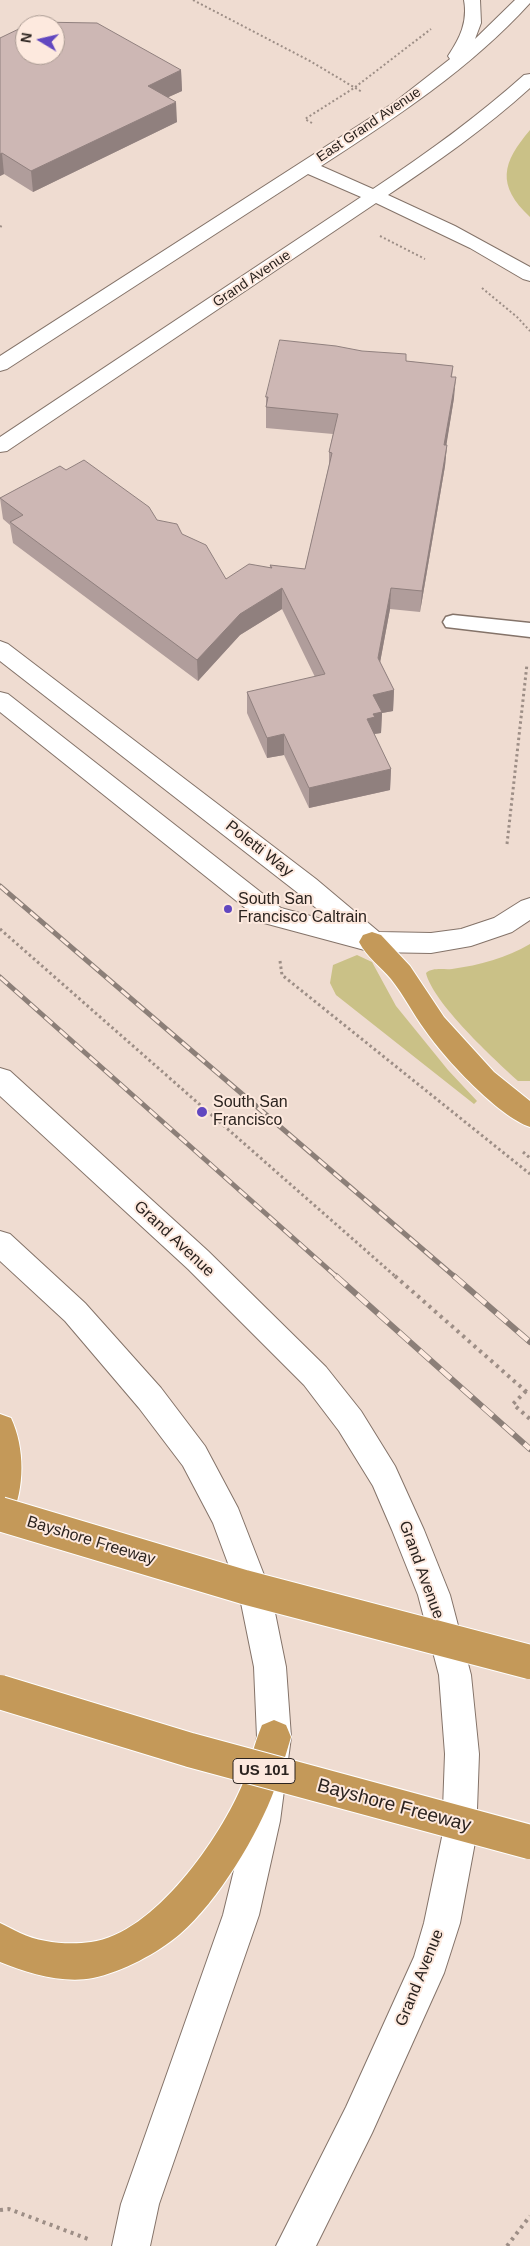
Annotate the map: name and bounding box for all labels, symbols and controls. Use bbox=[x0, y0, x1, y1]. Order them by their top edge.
north arrow bbox=[15, 15, 65, 65]
text: N bbox=[17, 32, 35, 44]
street label: East Grand Avenue bbox=[314, 84, 424, 166]
street label: Grand Avenue bbox=[210, 247, 294, 311]
street label: Poletti Way bbox=[221, 817, 297, 881]
place label: South San Francisco Caltrain bbox=[238, 890, 367, 928]
marker: South San Francisco Caltrain bbox=[222, 903, 234, 915]
place label: South San Francisco bbox=[213, 1093, 288, 1131]
marker: South San Francisco bbox=[195, 1105, 209, 1119]
street label: Grand Avenue bbox=[130, 1197, 218, 1281]
street label: Bayshore Freeway bbox=[24, 1512, 158, 1570]
street label: Grand Avenue bbox=[394, 1518, 448, 1622]
road number: US 101 bbox=[233, 1758, 295, 1784]
street label: Bayshore Freeway bbox=[315, 1774, 473, 1838]
street label: Grand Avenue bbox=[392, 1927, 448, 2029]

